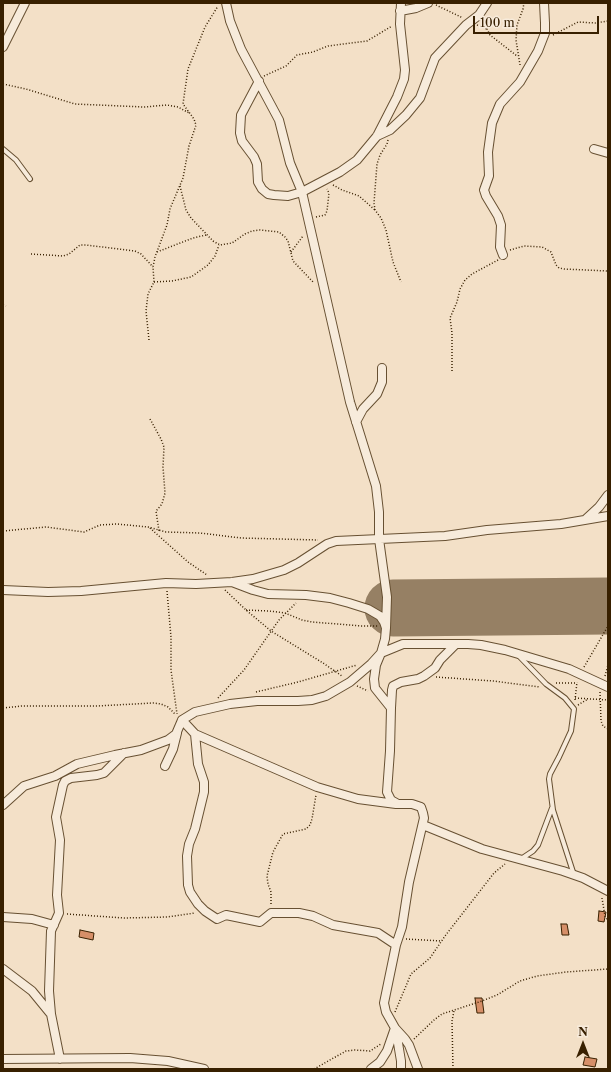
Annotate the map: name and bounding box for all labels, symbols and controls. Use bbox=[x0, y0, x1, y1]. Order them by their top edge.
scale bar bbox=[475, 8, 601, 34]
text: 100 m bbox=[480, 15, 515, 30]
north arrow bbox=[563, 1024, 603, 1064]
text: N bbox=[578, 1025, 588, 1039]

